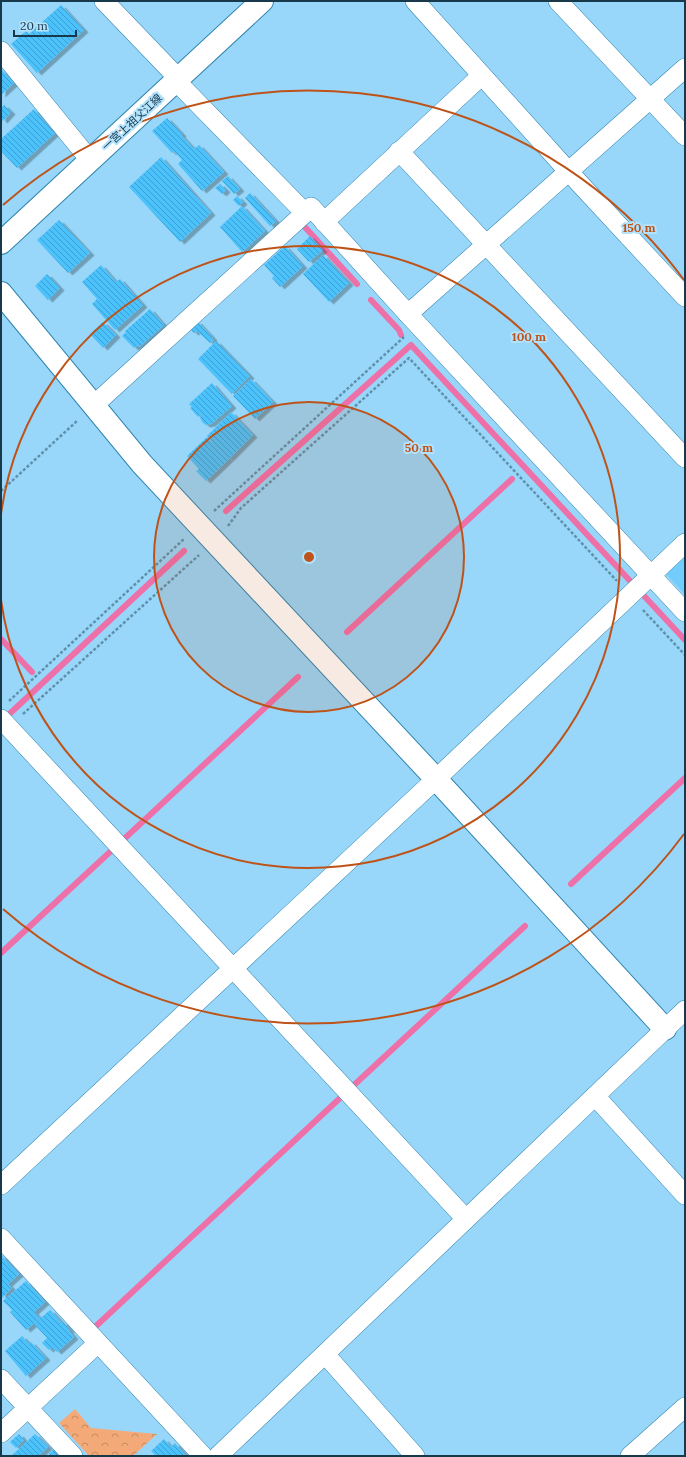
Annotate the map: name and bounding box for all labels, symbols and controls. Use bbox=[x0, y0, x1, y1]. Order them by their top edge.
scale bar bbox=[14, 12, 76, 38]
text: 20 m bbox=[20, 18, 48, 33]
street label: 一宮上祖父江線 bbox=[99, 91, 165, 153]
text: 150 m bbox=[622, 220, 656, 235]
text: 100 m bbox=[512, 329, 546, 344]
text: 50 m bbox=[405, 440, 433, 455]
centre of rings bbox=[302, 550, 316, 564]

